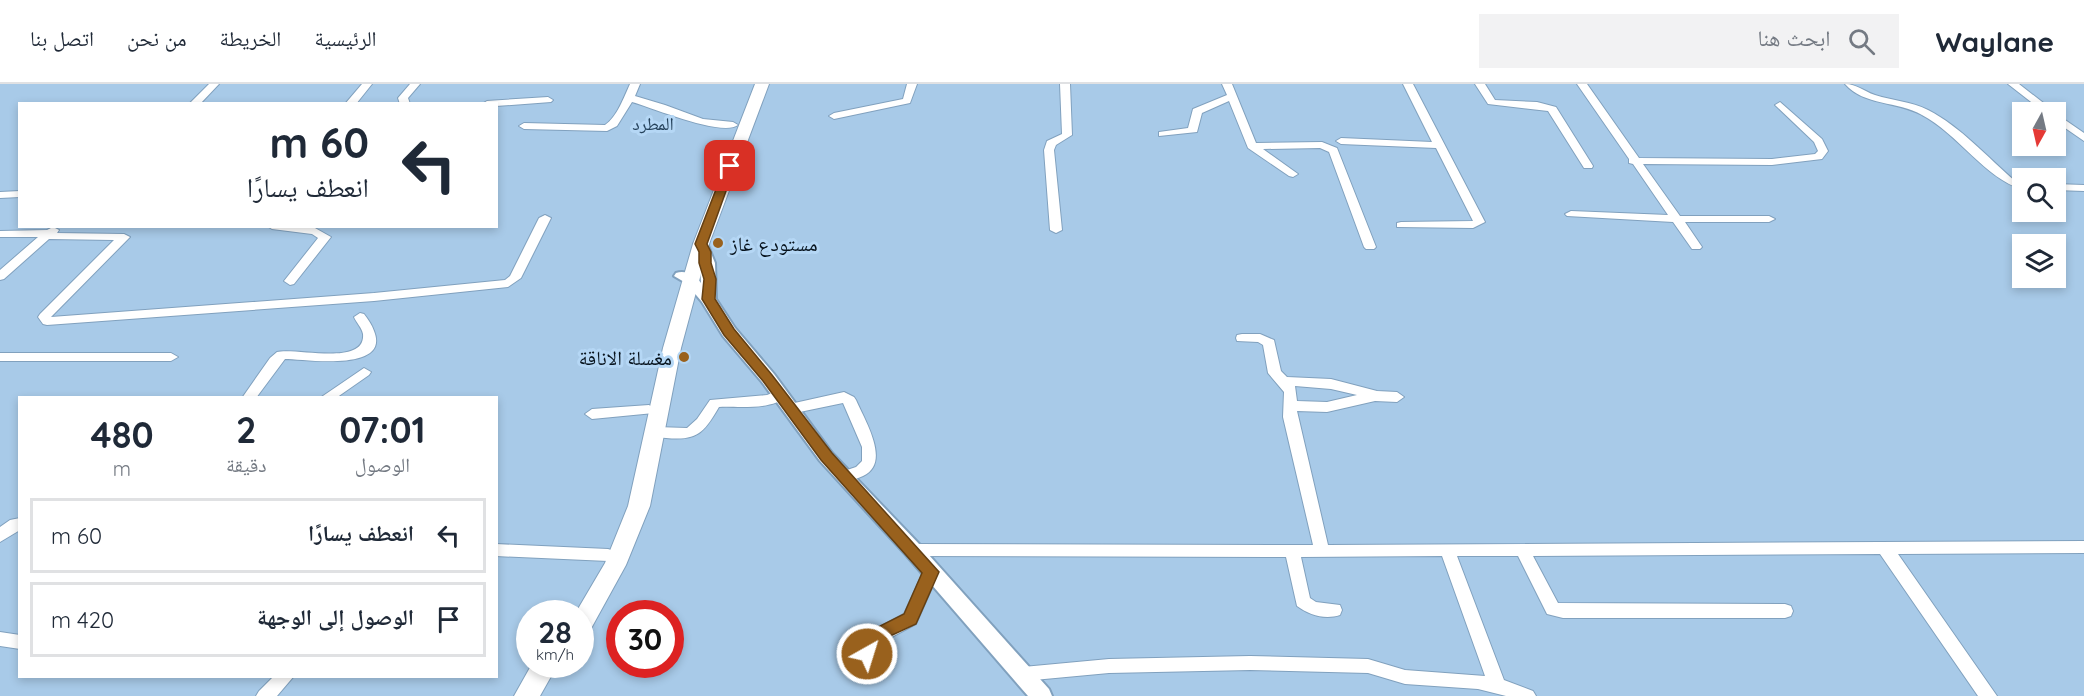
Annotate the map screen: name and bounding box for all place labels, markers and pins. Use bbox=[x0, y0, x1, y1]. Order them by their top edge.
pin bbox=[704, 140, 755, 191]
place label: مستودع غاز bbox=[729, 231, 818, 257]
marker: مستودع غاز bbox=[711, 236, 725, 250]
place label: مغسلة الاناقة bbox=[579, 345, 672, 370]
marker: مغسلة الاناقة bbox=[677, 350, 691, 364]

